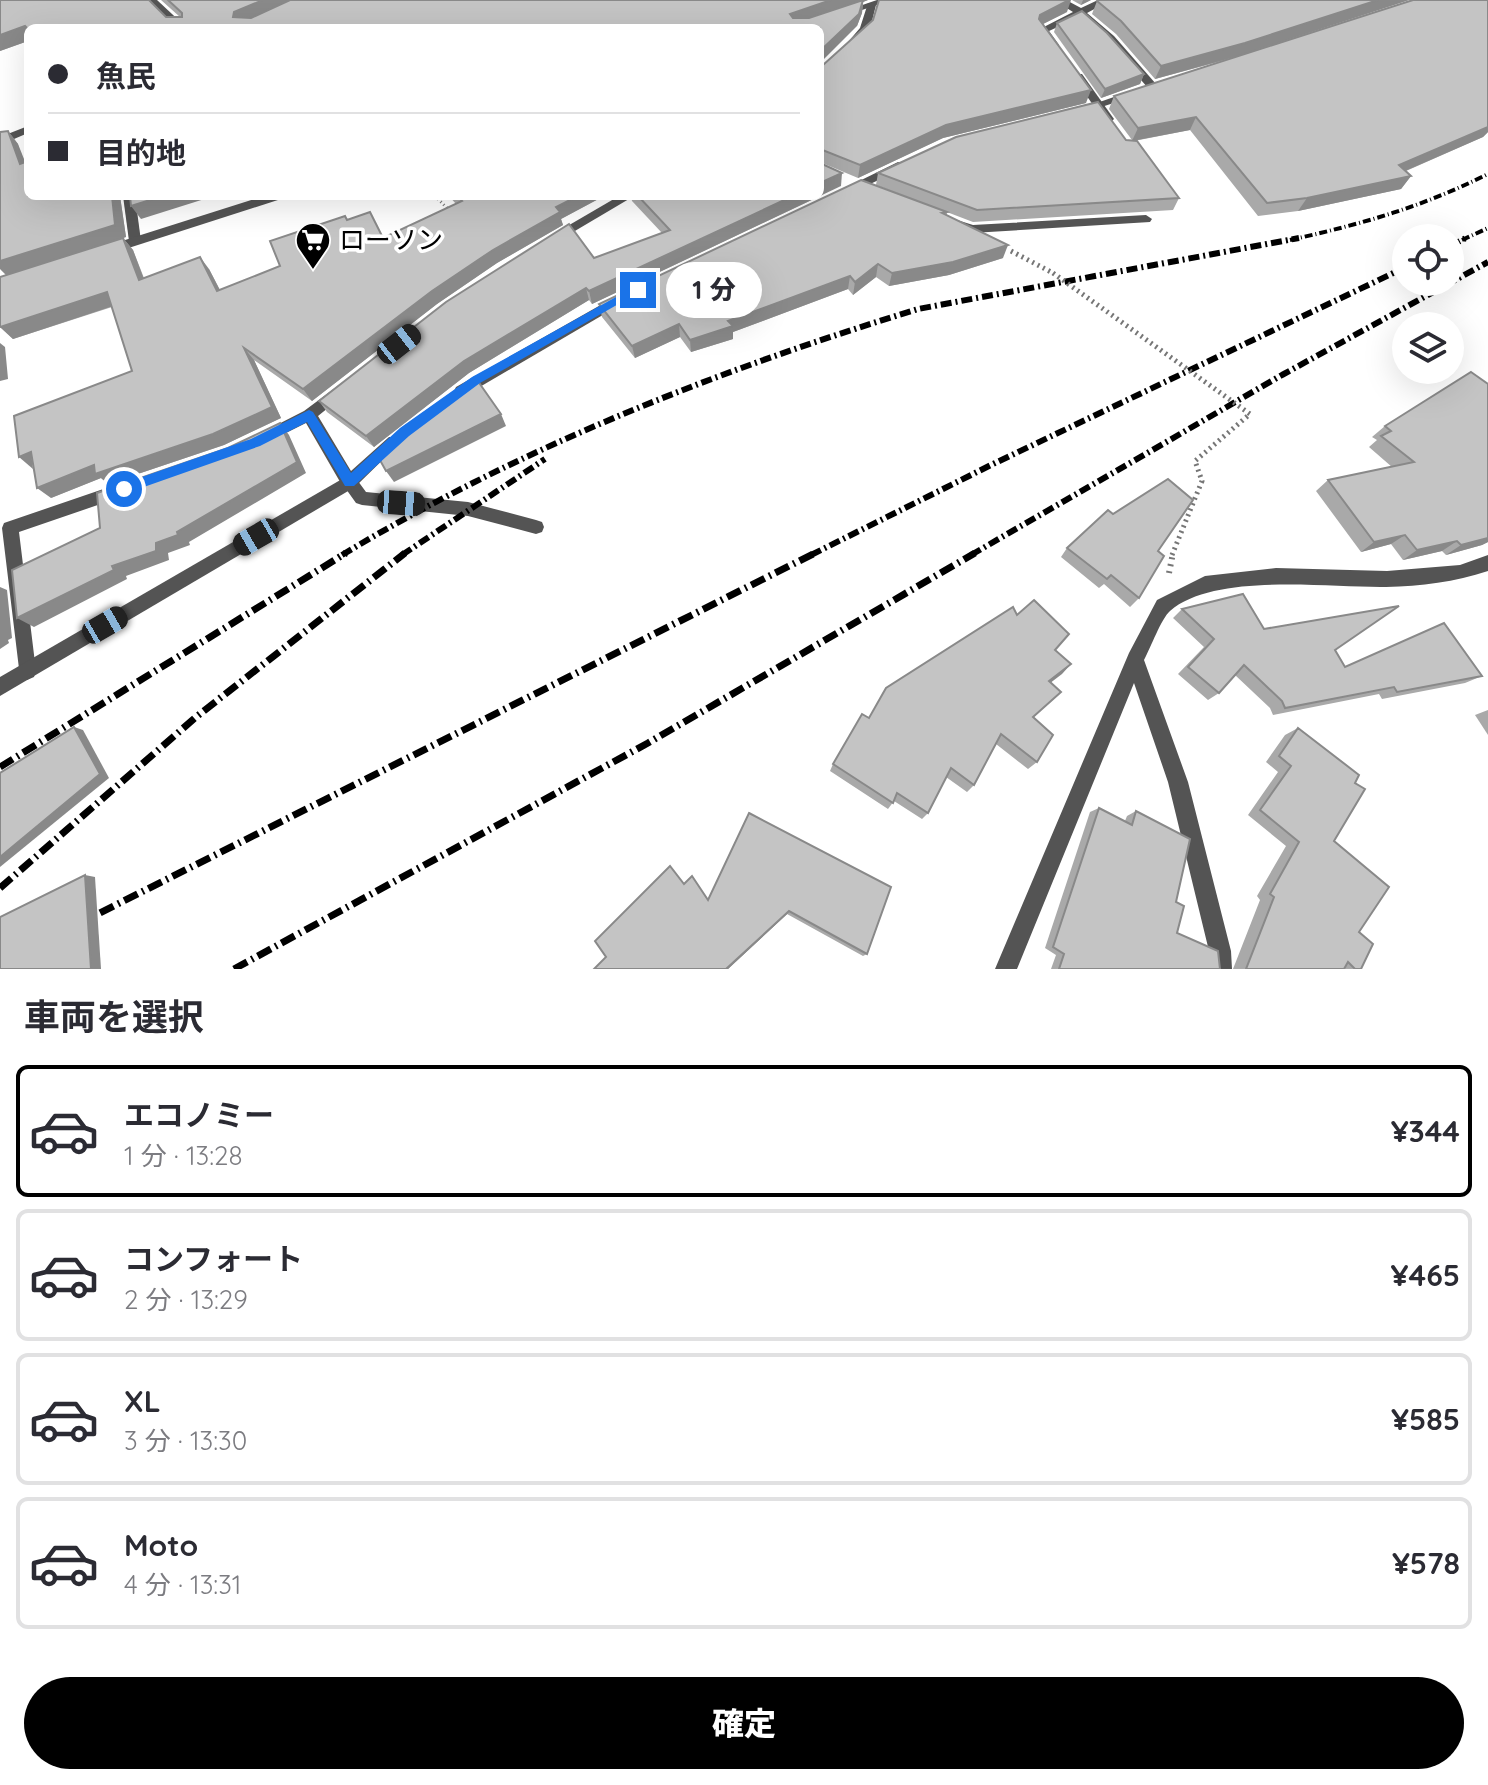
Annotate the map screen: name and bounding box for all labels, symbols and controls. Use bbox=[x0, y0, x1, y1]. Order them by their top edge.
text: 魚民 bbox=[96, 57, 156, 95]
text: 目的地 bbox=[96, 134, 186, 172]
supermarket icon: ローソン bbox=[294, 221, 332, 271]
place label: ローソン bbox=[339, 223, 443, 256]
map controls bbox=[1392, 224, 1464, 384]
button: locate bbox=[1392, 224, 1464, 296]
callout: 1 分 bbox=[666, 262, 762, 318]
route end bbox=[620, 272, 656, 308]
text: 1 分 bbox=[692, 273, 736, 306]
button: layers bbox=[1392, 312, 1464, 384]
car bbox=[373, 320, 425, 368]
route start bbox=[106, 471, 142, 507]
car bbox=[376, 489, 426, 517]
car bbox=[229, 515, 283, 559]
car bbox=[78, 603, 132, 647]
text: 車両を選択 bbox=[24, 994, 204, 1039]
icon: car bbox=[28, 1095, 100, 1167]
text: エコノミー bbox=[124, 1096, 274, 1134]
text: ¥344 bbox=[1391, 1112, 1460, 1150]
text: 1 分 · 13:28 bbox=[124, 1139, 243, 1172]
icon: car bbox=[28, 1239, 100, 1311]
text: コンフォート bbox=[124, 1240, 303, 1278]
text: ¥465 bbox=[1391, 1256, 1460, 1294]
text: 2 分 · 13:29 bbox=[124, 1283, 248, 1316]
text: XL bbox=[124, 1382, 161, 1420]
icon: car bbox=[28, 1383, 100, 1455]
text: ¥585 bbox=[1391, 1400, 1460, 1438]
text: 3 分 · 13:30 bbox=[124, 1424, 247, 1457]
text: Moto bbox=[124, 1526, 198, 1564]
icon: car bbox=[28, 1527, 100, 1599]
text: ¥578 bbox=[1392, 1544, 1460, 1582]
text: 4 分 · 13:31 bbox=[124, 1568, 241, 1601]
button: 確定 bbox=[24, 1677, 1464, 1769]

